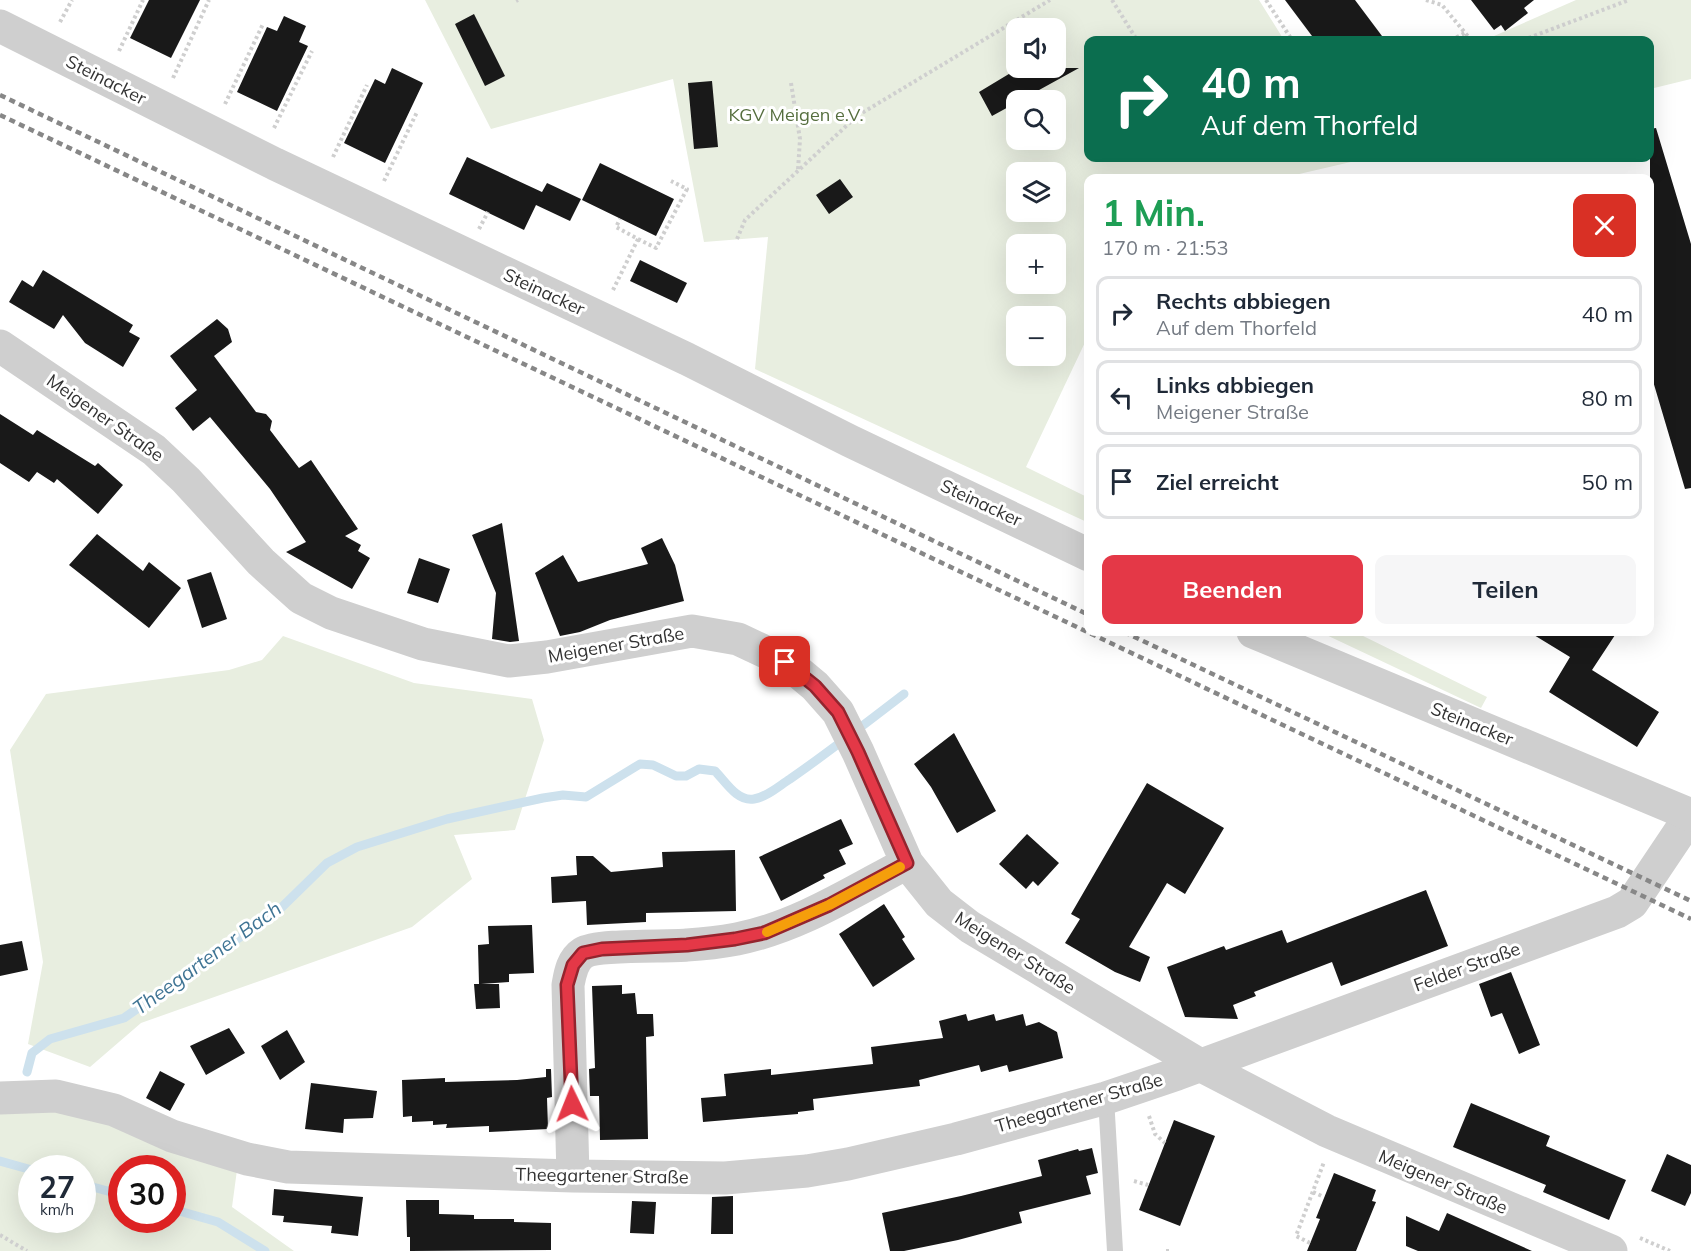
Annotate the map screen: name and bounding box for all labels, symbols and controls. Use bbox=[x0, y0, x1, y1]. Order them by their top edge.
map controls bbox=[1006, 18, 1066, 366]
button: sound bbox=[1006, 18, 1066, 78]
street label: Steinacker bbox=[62, 50, 151, 110]
text: 40 m bbox=[1201, 56, 1301, 109]
icon: right bbox=[1102, 60, 1180, 138]
button: search bbox=[1006, 90, 1066, 150]
park label: KGV Meigen e.V. bbox=[728, 103, 864, 126]
text: Auf dem Thorfeld bbox=[1201, 108, 1418, 142]
button: layers bbox=[1006, 162, 1066, 222]
text: 1 Min. bbox=[1102, 190, 1205, 235]
button: close bbox=[1573, 194, 1636, 257]
button: + bbox=[1006, 234, 1066, 294]
text: 170 m · 21:53 bbox=[1102, 235, 1228, 260]
street label: Steinacker bbox=[500, 263, 589, 321]
text: Rechts abbiegen bbox=[1156, 287, 1331, 315]
icon: right bbox=[1105, 297, 1138, 330]
text: 40 m bbox=[1582, 300, 1633, 328]
button: − bbox=[1006, 306, 1066, 366]
text: Auf dem Thorfeld bbox=[1156, 315, 1317, 340]
street label: Meigener Straße bbox=[42, 369, 168, 466]
text: Links abbiegen bbox=[1156, 371, 1314, 399]
icon: left bbox=[1105, 381, 1138, 414]
text: 80 m bbox=[1582, 384, 1633, 412]
text: Meigener Straße bbox=[1156, 399, 1309, 424]
icon: arrive bbox=[1105, 465, 1138, 498]
text: Ziel erreicht bbox=[1156, 468, 1279, 496]
text: 50 m bbox=[1582, 468, 1633, 496]
street label: Steinacker bbox=[937, 474, 1026, 532]
button: Beenden bbox=[1102, 555, 1363, 624]
button: Teilen bbox=[1375, 555, 1636, 624]
street label: Meigener Straße bbox=[546, 621, 686, 668]
pin bbox=[759, 636, 810, 687]
icon: arrive bbox=[768, 645, 801, 678]
street label: Steinacker bbox=[1428, 697, 1517, 751]
water label: Theegartener Bach bbox=[128, 895, 286, 1020]
street label: Meigener Straße bbox=[951, 906, 1080, 999]
street label: Felder Straße bbox=[1410, 937, 1523, 996]
street label: Theegartener Straße bbox=[992, 1068, 1165, 1137]
position arrow bbox=[540, 1072, 604, 1136]
street label: Meigener Straße bbox=[1375, 1144, 1511, 1219]
speed limit sign: 30 bbox=[108, 1155, 186, 1233]
street label: Theegartener Straße bbox=[515, 1162, 689, 1189]
text: 27 bbox=[39, 1168, 75, 1206]
text: km/h bbox=[40, 1200, 74, 1219]

